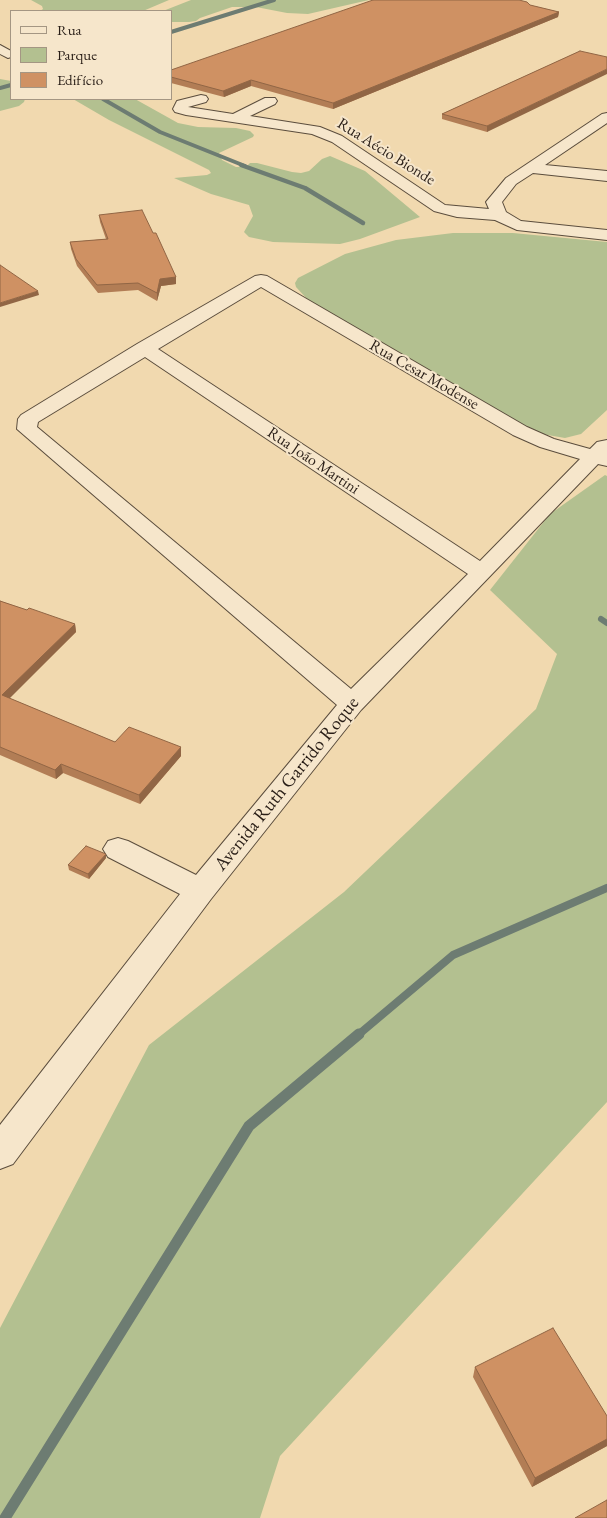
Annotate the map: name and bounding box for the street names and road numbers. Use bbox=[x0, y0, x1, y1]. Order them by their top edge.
street label: Rua Aécio Bionde bbox=[333, 114, 439, 190]
street label: Rua Cesar Modense bbox=[366, 336, 482, 414]
street label: Rua João Martini bbox=[263, 423, 363, 499]
street label: Avenida Ruth Garrido Roque bbox=[210, 692, 364, 876]

